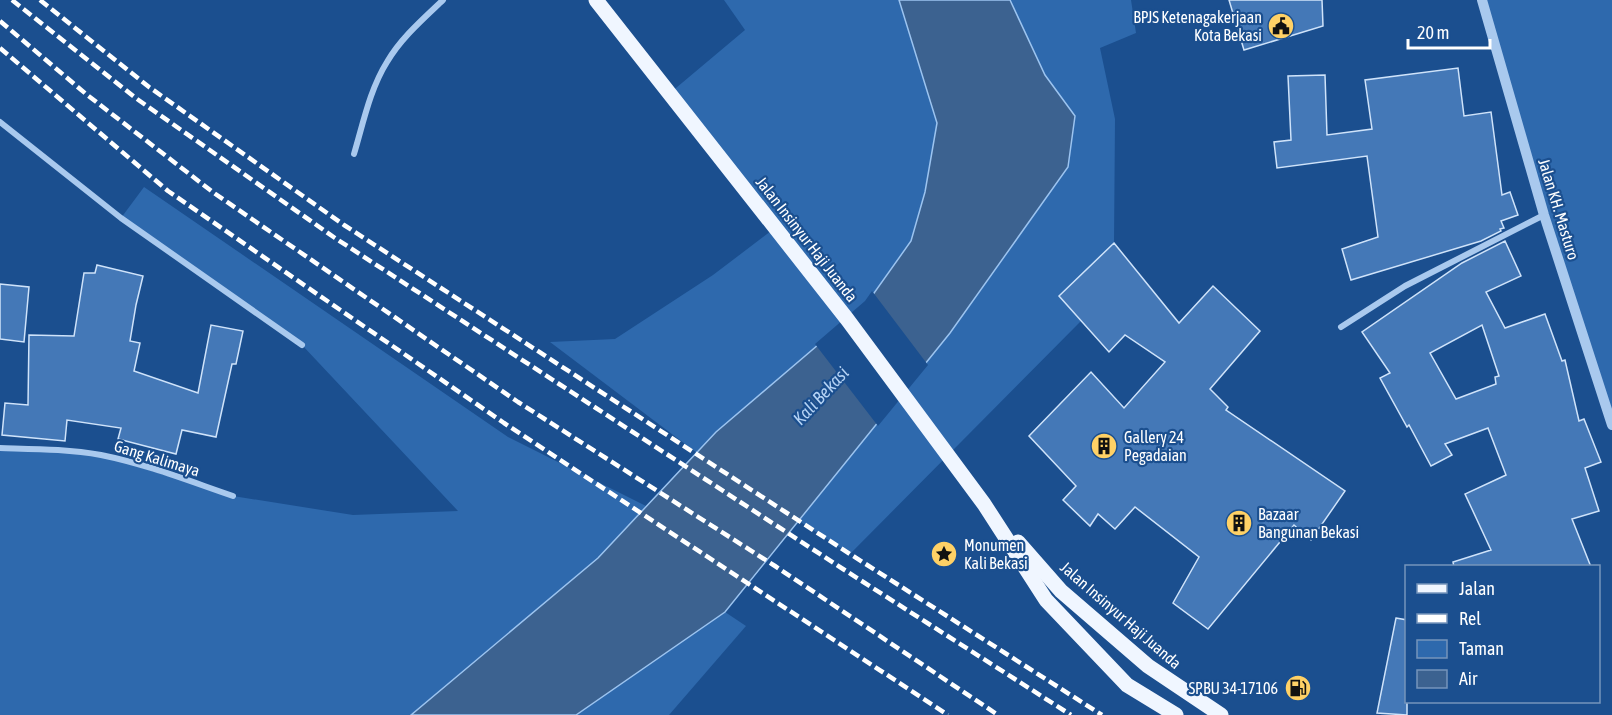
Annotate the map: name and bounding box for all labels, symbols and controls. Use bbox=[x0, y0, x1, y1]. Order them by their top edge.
place label: BPJS Ketenagakerjaan Kota Bekasi bbox=[1133, 8, 1262, 44]
public building icon: BPJS Ketenagakerjaan Kota Bekasi bbox=[1266, 11, 1296, 41]
scale bar bbox=[1408, 12, 1490, 50]
text: 20 m bbox=[1417, 22, 1449, 43]
street label: Jalan KH. Masturo bbox=[1535, 156, 1583, 262]
street label: Jalan Insinyur Haji Juanda bbox=[752, 173, 861, 306]
water label: Kali Bekasi bbox=[789, 362, 853, 429]
place label: Gallery 24 Pegadaian bbox=[1124, 428, 1187, 465]
building icon: Gallery 24 Pegadaian bbox=[1089, 431, 1119, 461]
street label: Gang Kalimaya bbox=[112, 436, 202, 480]
place label: Bazaar Bangunan Bekasi bbox=[1258, 505, 1359, 542]
building icon: Bazaar Bangunan Bekasi bbox=[1224, 508, 1254, 538]
place label: Monumen Kali Bekasi bbox=[964, 536, 1028, 572]
place icon: Monumen Kali Bekasi bbox=[929, 539, 959, 569]
street label: Jalan Insinyur Haji Juanda bbox=[1056, 558, 1185, 673]
legend bbox=[1405, 565, 1600, 703]
text: Jalan bbox=[1459, 578, 1495, 599]
text: Rel bbox=[1459, 608, 1481, 629]
text: Taman bbox=[1459, 638, 1504, 659]
text: Air bbox=[1459, 668, 1478, 689]
fuel station icon: SPBU 34-17106 bbox=[1283, 673, 1313, 703]
place label: SPBU 34-17106 bbox=[1188, 679, 1278, 697]

